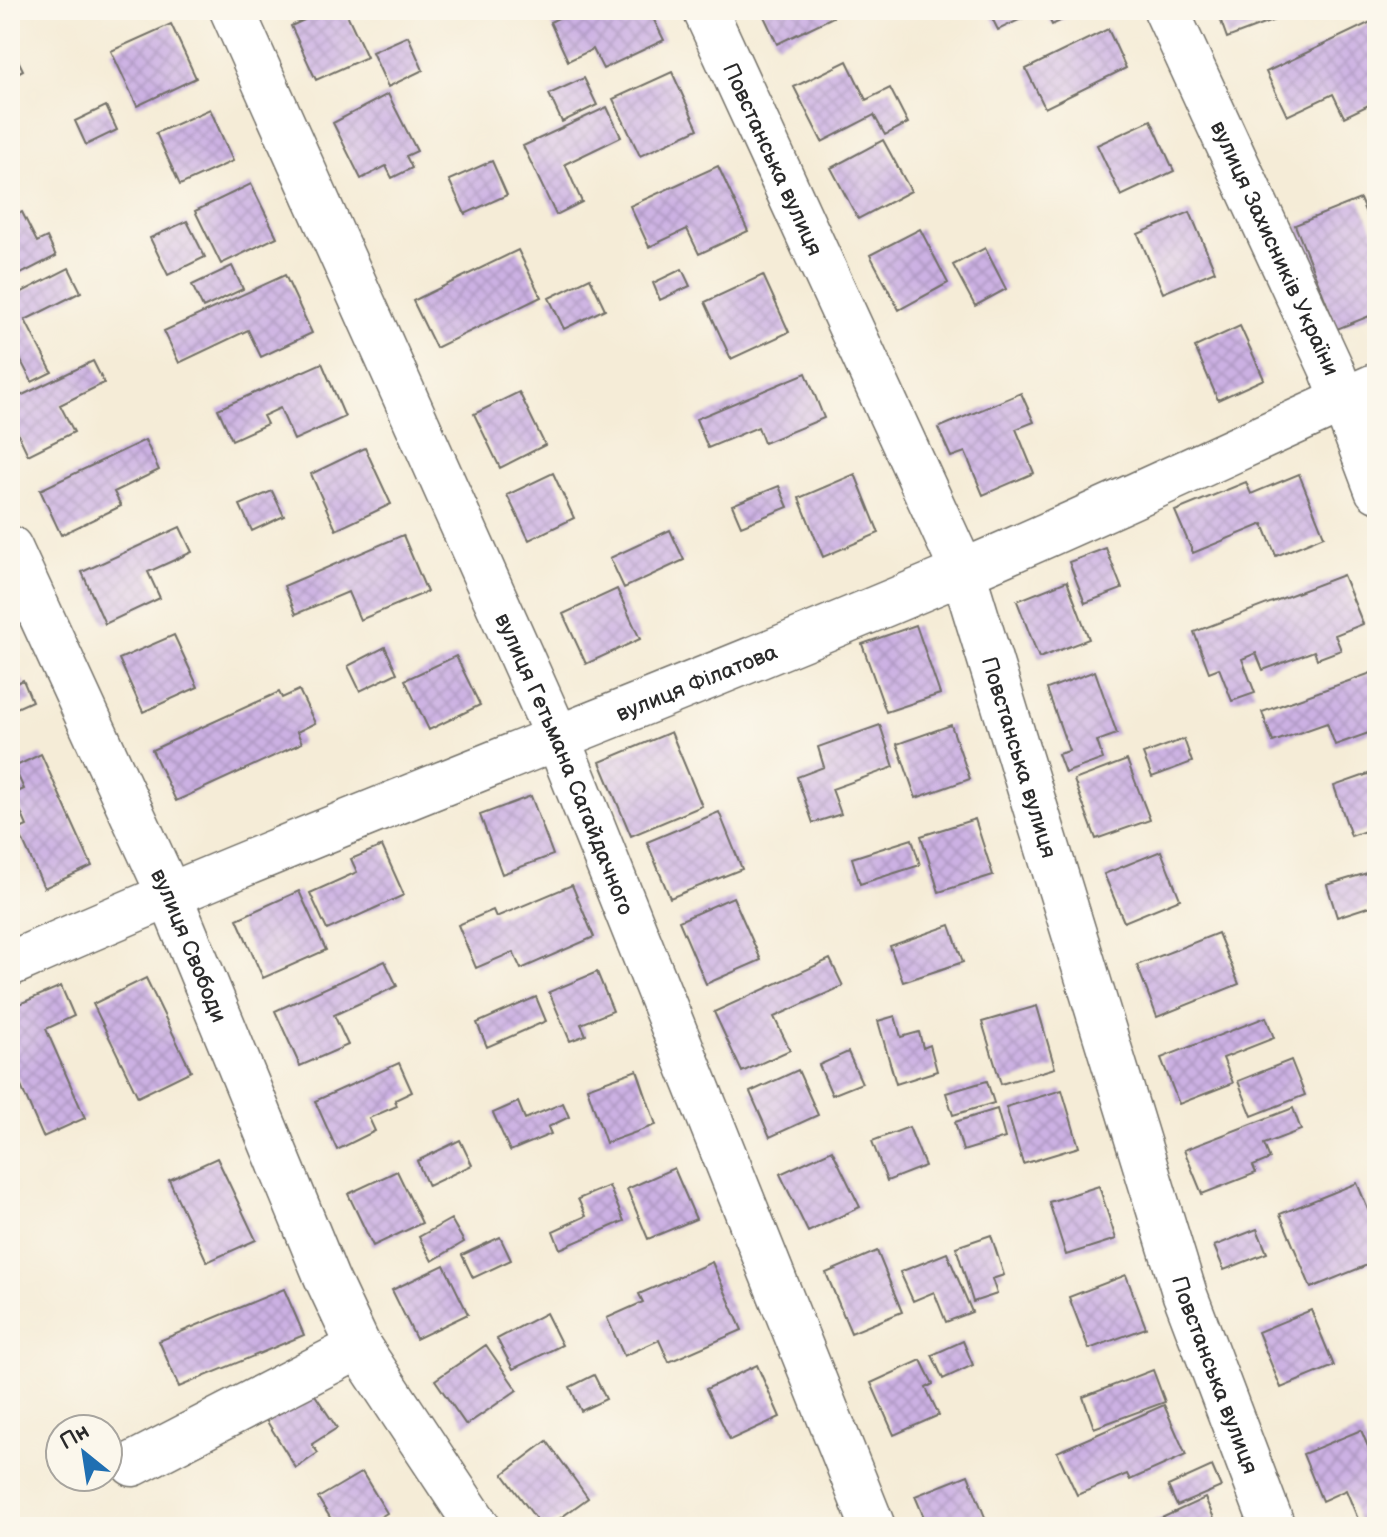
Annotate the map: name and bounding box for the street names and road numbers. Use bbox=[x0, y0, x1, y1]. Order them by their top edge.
street label: Повстанська вулиця bbox=[716, 59, 828, 260]
street label: вулиця Захисників України bbox=[1204, 117, 1345, 379]
street label: вулиця Гетьмана Сагайдачного bbox=[488, 609, 639, 919]
street label: вулиця Філатова bbox=[612, 639, 781, 728]
street label: Повстанська вулиця bbox=[975, 654, 1062, 861]
street label: вулиця Свободи bbox=[144, 865, 232, 1027]
street label: Повстанська вулиця bbox=[1165, 1273, 1264, 1478]

